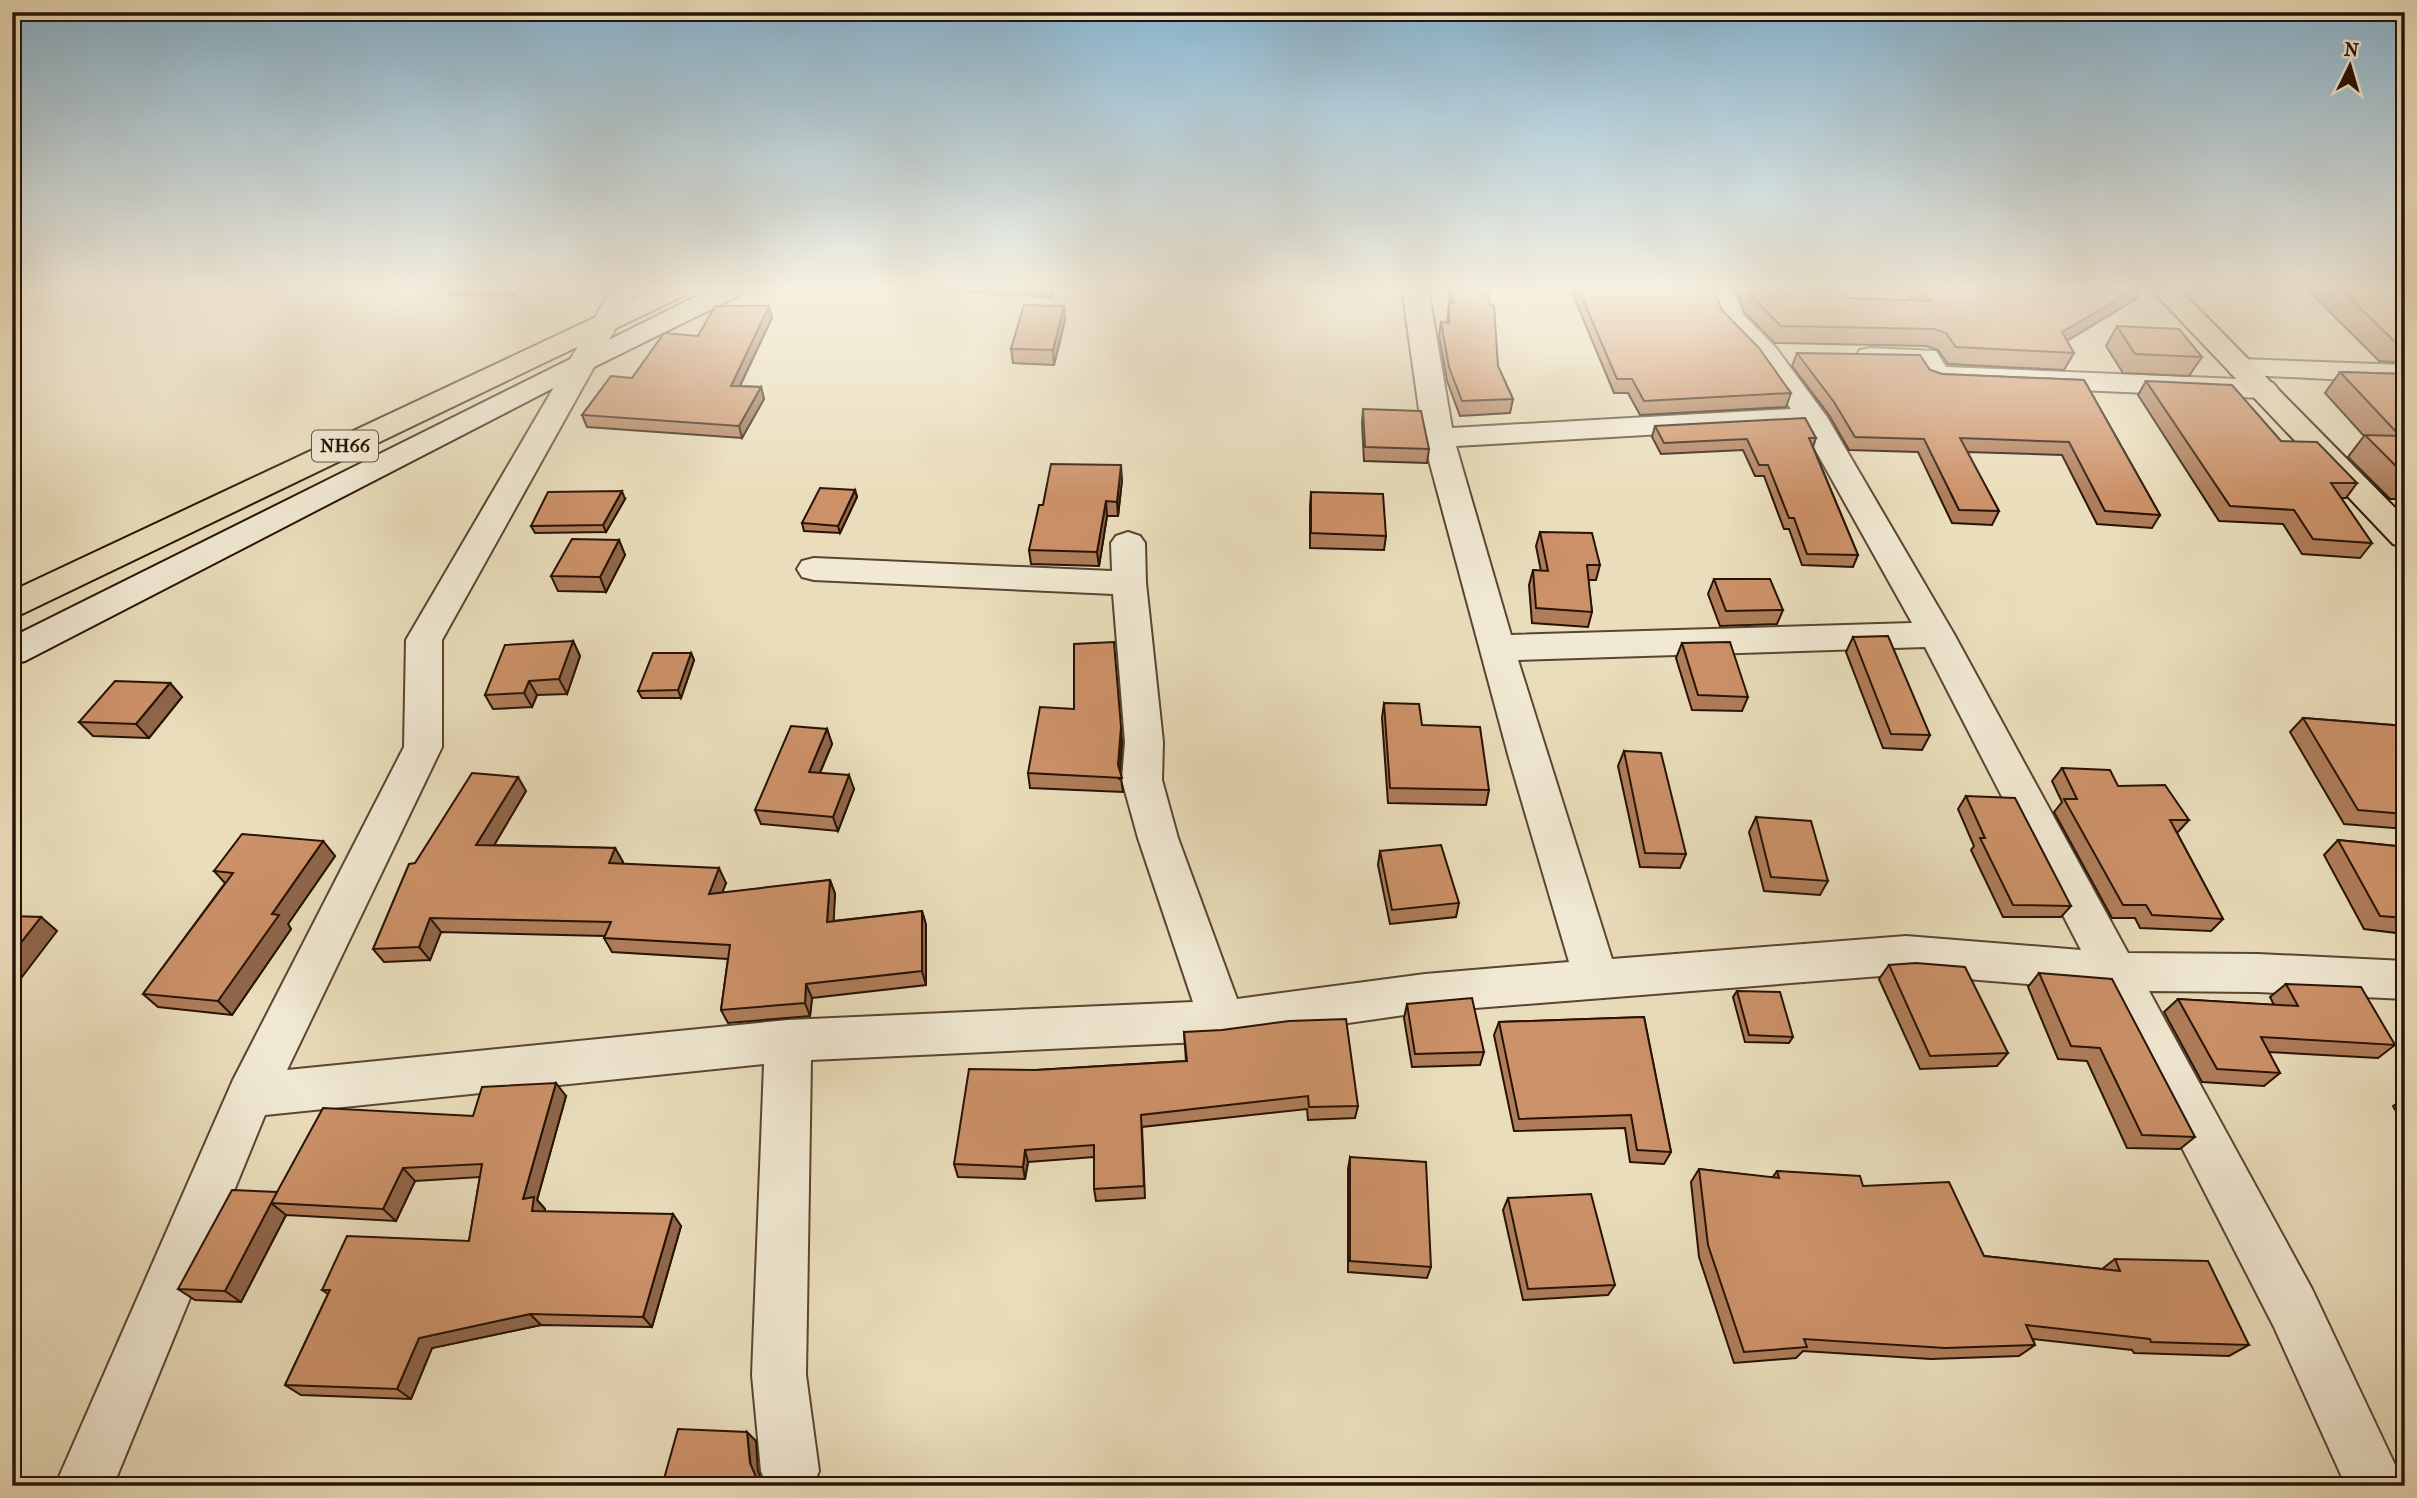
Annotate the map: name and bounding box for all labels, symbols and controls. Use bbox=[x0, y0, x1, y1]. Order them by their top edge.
north arrow bbox=[2316, 32, 2386, 102]
text: N bbox=[2343, 38, 2360, 62]
road number: NH66 bbox=[312, 430, 378, 462]

